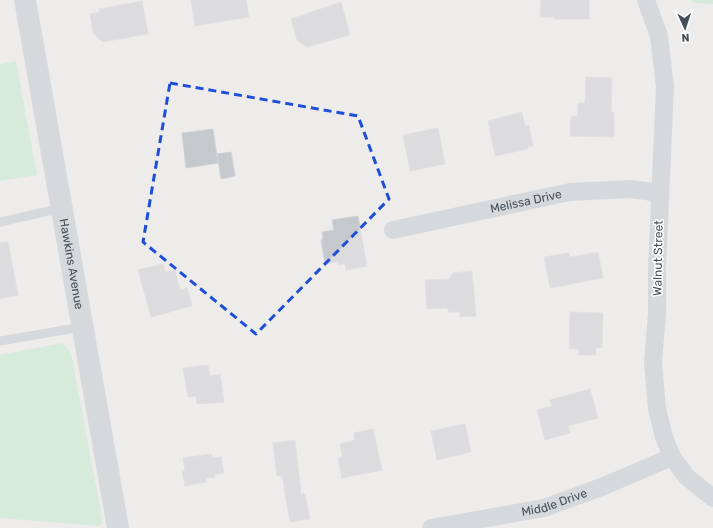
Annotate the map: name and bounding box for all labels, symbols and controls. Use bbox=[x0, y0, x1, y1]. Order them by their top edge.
north arrow bbox=[665, 8, 705, 48]
text: N bbox=[681, 31, 690, 44]
street label: Melissa Drive bbox=[489, 187, 563, 216]
street label: Hawkins Avenue bbox=[57, 217, 86, 311]
street label: Walnut Street bbox=[650, 220, 666, 296]
street label: Middle Drive bbox=[520, 486, 589, 519]

